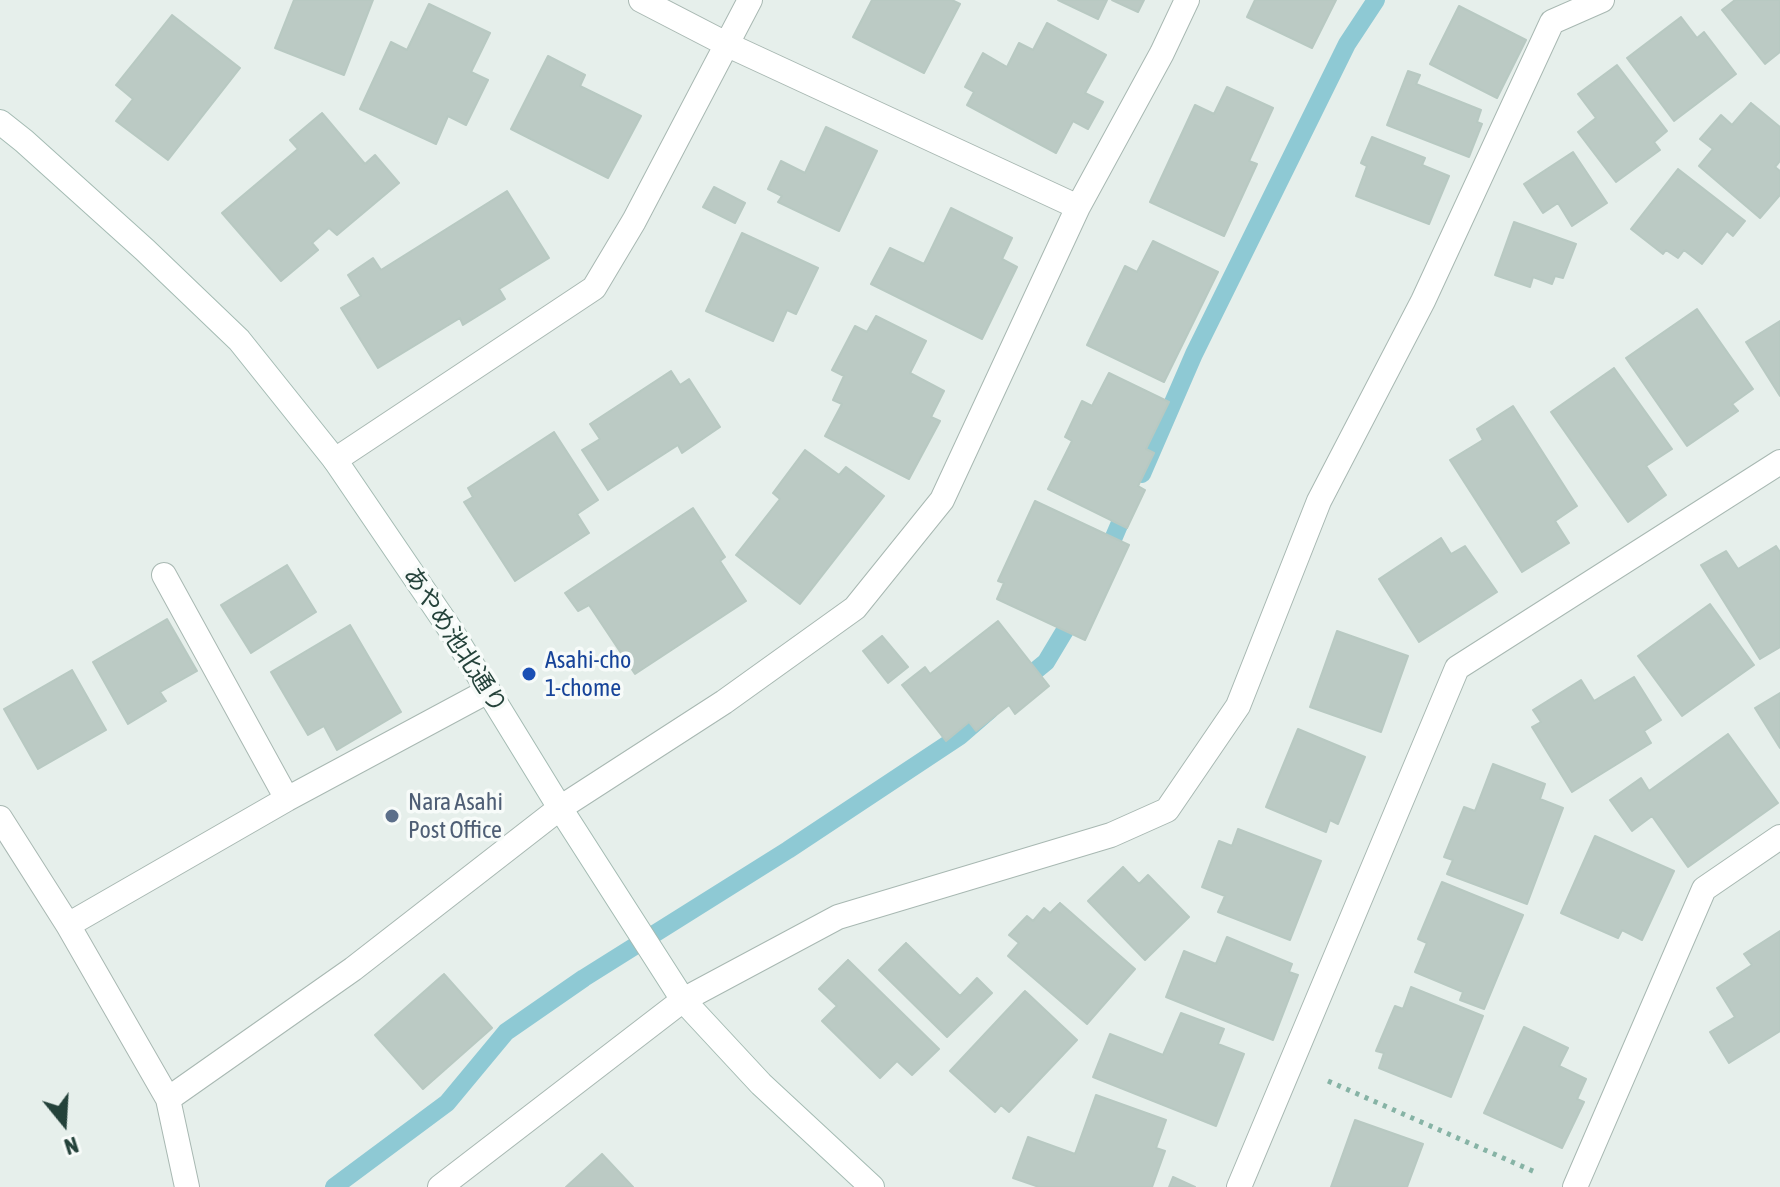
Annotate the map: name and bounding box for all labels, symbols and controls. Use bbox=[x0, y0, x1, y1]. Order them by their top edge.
street label: あやめ池北通り bbox=[397, 562, 513, 718]
place label: Asahi-cho 1-chome bbox=[545, 646, 631, 702]
marker: Asahi-cho 1-chome bbox=[520, 665, 538, 683]
place label: Nara Asahi Post Office bbox=[408, 788, 503, 844]
marker: Nara Asahi Post Office bbox=[383, 807, 401, 825]
north arrow bbox=[24, 1083, 104, 1163]
text: N bbox=[61, 1131, 82, 1160]

